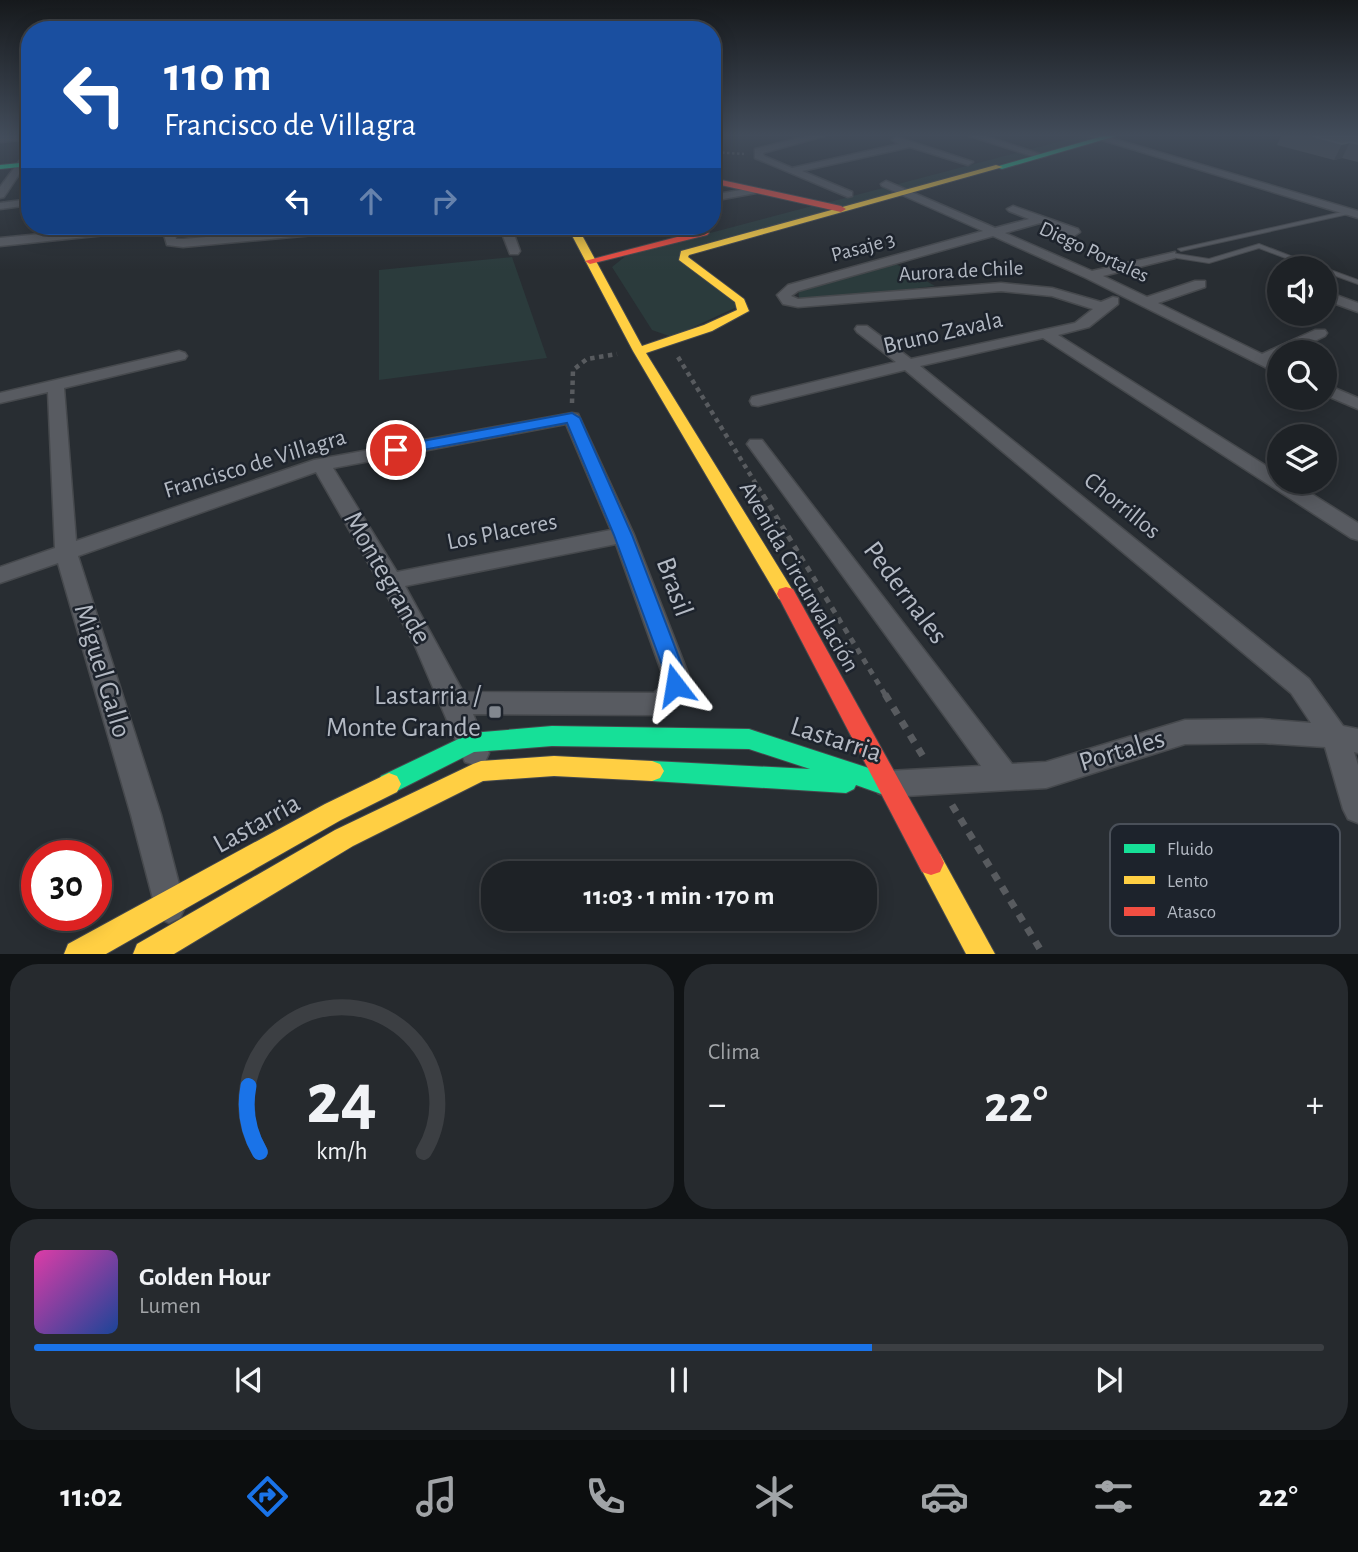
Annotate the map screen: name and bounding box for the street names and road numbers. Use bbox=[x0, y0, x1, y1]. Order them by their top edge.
street label: Diego Portales bbox=[1036, 218, 1152, 286]
street label: Pasaje 3 bbox=[829, 228, 897, 266]
street label: Aurora de Chile bbox=[898, 257, 1024, 285]
street label: Bruno Zavala bbox=[881, 308, 1005, 358]
street label: Francisco de Villagra bbox=[161, 425, 349, 503]
street label: Chorrillos bbox=[1079, 468, 1165, 544]
street label: Avenida Circunvalación bbox=[735, 477, 863, 677]
street label: Montegrande bbox=[338, 507, 436, 649]
street label: Los Placeres bbox=[445, 510, 559, 554]
street label: Pedernales bbox=[858, 537, 952, 649]
street label: Brasil bbox=[650, 554, 698, 620]
street label: Miguel Gallo bbox=[68, 601, 136, 741]
street label: Lastarria bbox=[787, 712, 885, 768]
street label: Portales bbox=[1076, 725, 1168, 777]
street label: Lastarria bbox=[209, 789, 305, 859]

